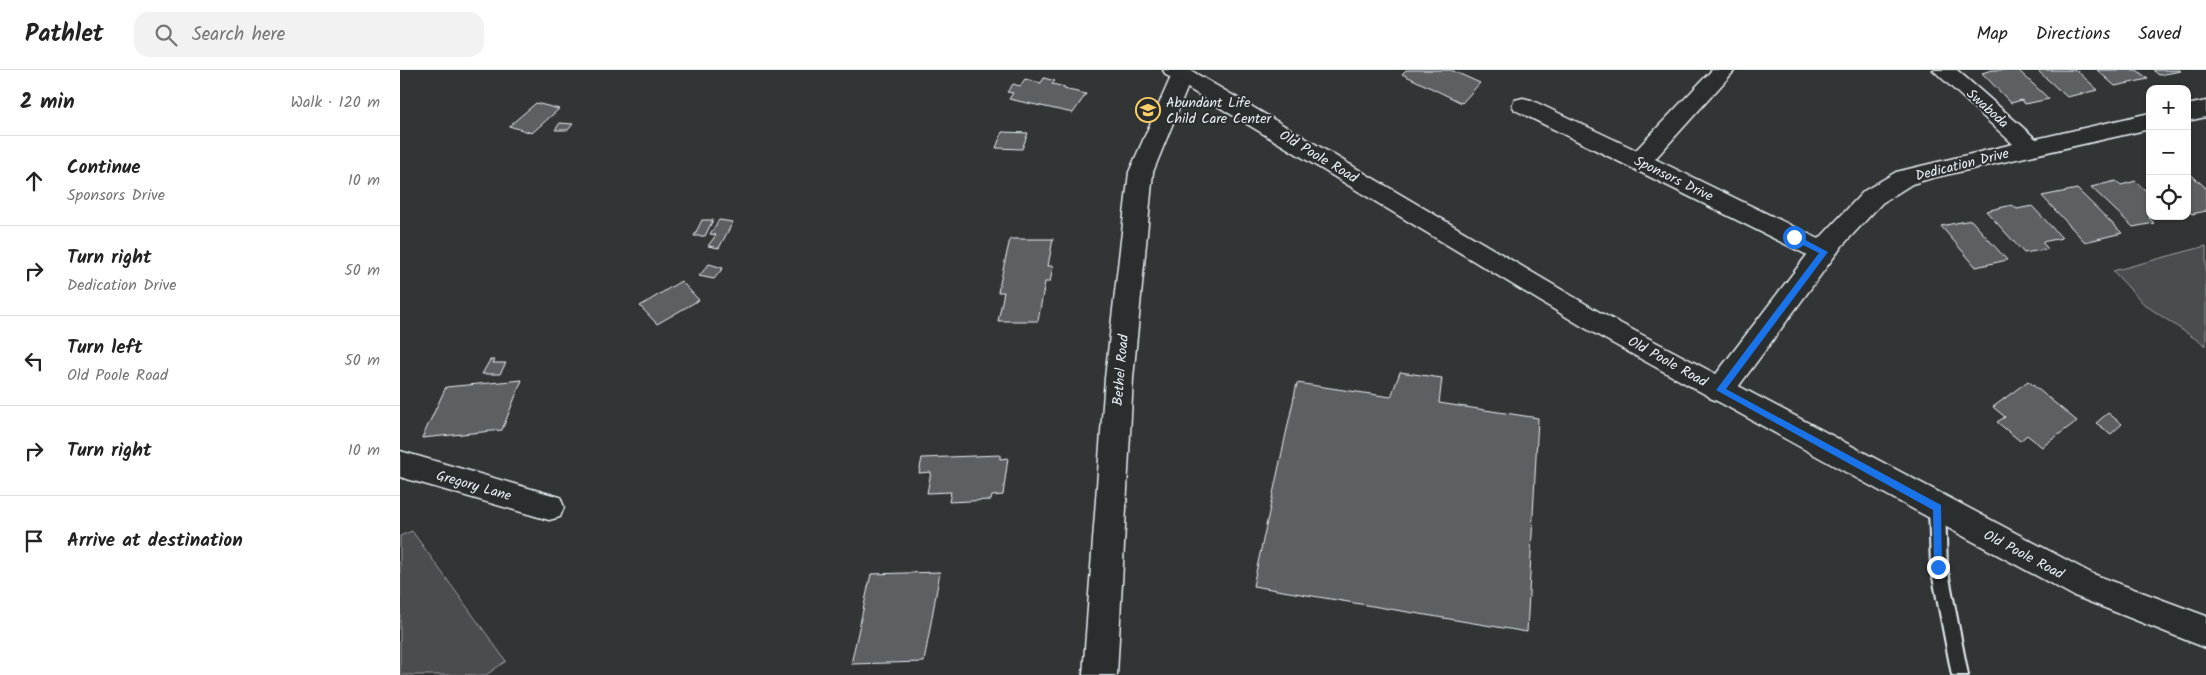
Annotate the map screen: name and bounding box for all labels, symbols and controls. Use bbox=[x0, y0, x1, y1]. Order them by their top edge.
search box bbox=[134, 12, 484, 57]
text: Pathlet bbox=[25, 15, 104, 54]
text: Search here bbox=[192, 20, 285, 50]
text: Map bbox=[1976, 20, 2008, 49]
text: Directions bbox=[2036, 20, 2110, 49]
text: Saved bbox=[2138, 20, 2181, 49]
icon: search bbox=[152, 21, 180, 49]
street label: Swaboda bbox=[1961, 84, 2014, 134]
map controls bbox=[2146, 85, 2191, 220]
button: + bbox=[2146, 85, 2191, 130]
text: 2 min bbox=[20, 86, 75, 119]
text: Walk · 120 m bbox=[290, 90, 380, 115]
place label: Abundant Life Child Care Center bbox=[1166, 92, 1273, 130]
school or university icon: Abundant Life Child Care Center bbox=[1135, 97, 1161, 123]
street label: Old Poole Road bbox=[1275, 125, 1363, 190]
button: − bbox=[2146, 130, 2191, 175]
street label: Dedication Drive bbox=[1913, 143, 2012, 187]
street label: Sponsors Drive bbox=[1630, 150, 1718, 208]
text: Continue bbox=[67, 153, 140, 183]
icon: ahead bbox=[20, 167, 48, 195]
text: 10 m bbox=[348, 168, 380, 193]
button: locate bbox=[2146, 175, 2191, 220]
text: Sponsors Drive bbox=[67, 183, 165, 208]
route start bbox=[1783, 226, 1806, 249]
text: Turn right bbox=[67, 243, 152, 273]
icon: right bbox=[20, 257, 48, 285]
text: 50 m bbox=[344, 258, 380, 283]
text: Dedication Drive bbox=[67, 273, 177, 298]
street label: Old Poole Road bbox=[1624, 331, 1712, 393]
street label: Bethel Road bbox=[1107, 332, 1135, 407]
text: Turn left bbox=[67, 333, 142, 363]
icon: left bbox=[20, 347, 48, 375]
text: 50 m bbox=[344, 348, 380, 373]
text: Old Poole Road bbox=[67, 363, 168, 388]
text: Turn right bbox=[67, 436, 152, 466]
icon: right bbox=[20, 437, 48, 465]
text: 10 m bbox=[348, 438, 380, 463]
street label: Gregory Lane bbox=[434, 465, 515, 507]
street label: Old Poole Road bbox=[1979, 524, 2069, 586]
text: Arrive at destination bbox=[67, 526, 243, 556]
icon: arrive bbox=[20, 527, 48, 555]
route end bbox=[1927, 556, 1950, 579]

